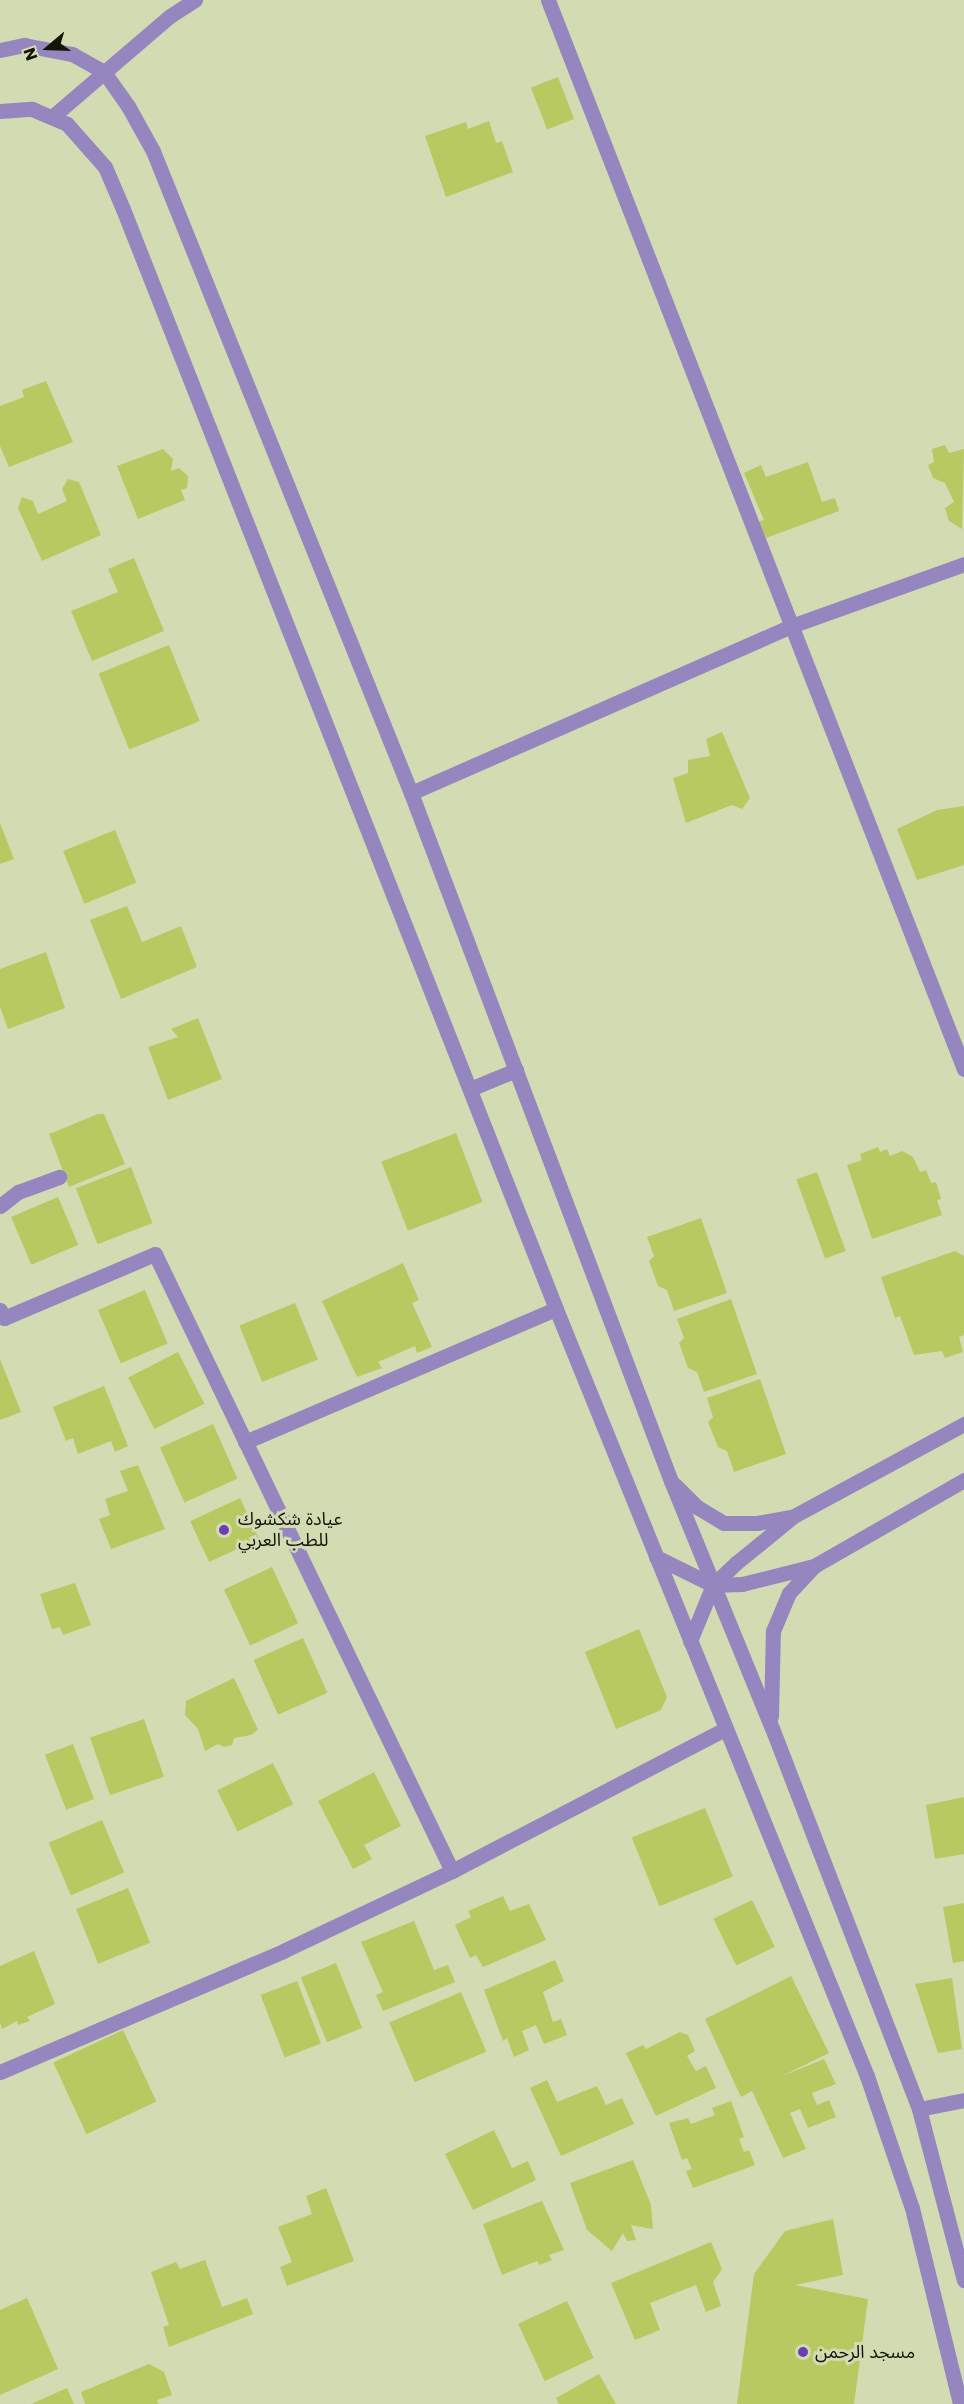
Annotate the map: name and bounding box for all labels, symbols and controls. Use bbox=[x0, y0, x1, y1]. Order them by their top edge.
north arrow bbox=[18, 18, 78, 78]
text: N bbox=[18, 45, 43, 63]
place label: عيادة شكشوك للطب العربي bbox=[238, 1509, 343, 1552]
marker: عيادة شكشوك للطب العربي bbox=[215, 1521, 233, 1539]
place label: مسجد الرحمن bbox=[815, 2341, 915, 2363]
marker: مسجد الرحمن bbox=[796, 2345, 810, 2359]

